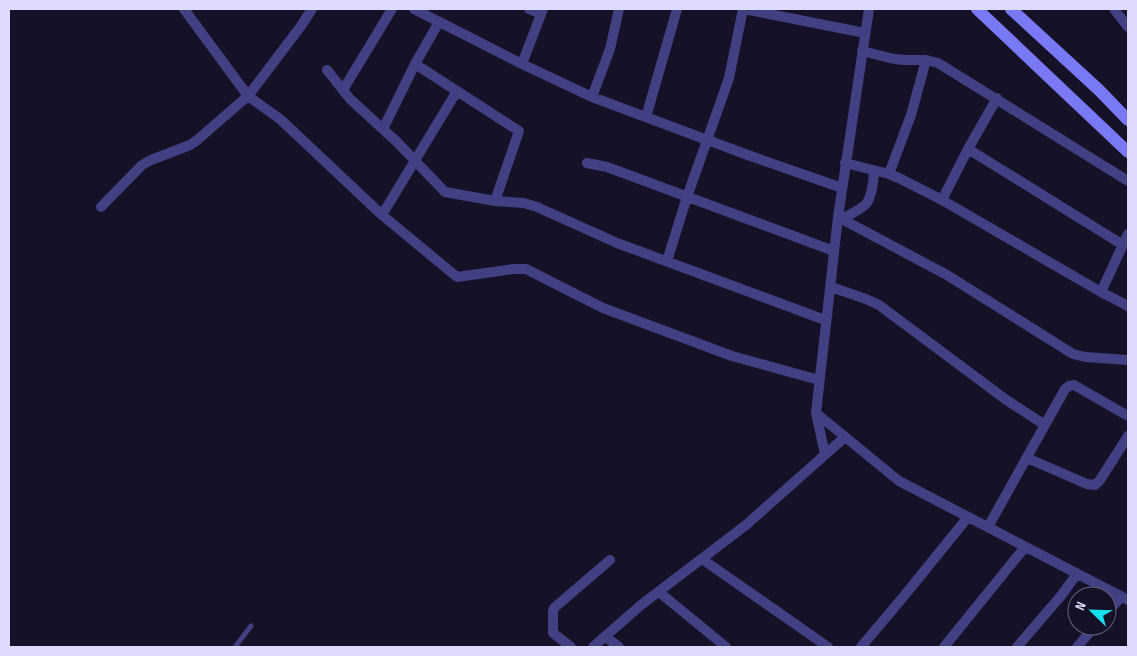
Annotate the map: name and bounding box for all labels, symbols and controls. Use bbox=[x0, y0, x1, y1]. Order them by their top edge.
north arrow bbox=[1067, 586, 1117, 636]
text: N bbox=[1071, 599, 1090, 613]

